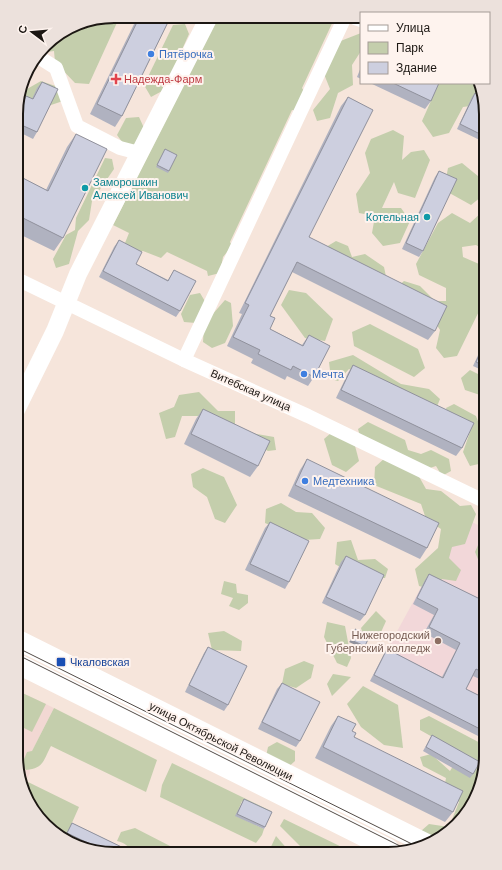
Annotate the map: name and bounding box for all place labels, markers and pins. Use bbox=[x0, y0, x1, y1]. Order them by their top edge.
place label: Пятёрочка bbox=[159, 48, 214, 60]
marker: Пятёрочка bbox=[146, 49, 156, 59]
place label: Надежда-Фарм bbox=[124, 73, 202, 85]
marker: Надежда-Фарм bbox=[111, 74, 121, 84]
place label: Заморошкин Алексей Иванович bbox=[93, 176, 188, 201]
marker: Заморошкин Алексей Иванович bbox=[80, 183, 90, 193]
place label: Котельная bbox=[366, 211, 419, 223]
marker: Котельная bbox=[422, 212, 432, 222]
place label: Мечта bbox=[312, 368, 345, 380]
marker: Мечта bbox=[299, 369, 309, 379]
place label: Медтехника bbox=[313, 475, 375, 487]
marker: Медтехника bbox=[300, 476, 310, 486]
place label: Нижегородский Губернский колледж bbox=[326, 629, 431, 654]
marker: Нижегородский Губернский колледж bbox=[433, 636, 443, 646]
marker: Чкаловская bbox=[55, 656, 67, 668]
place label: Чкаловская bbox=[70, 656, 130, 668]

